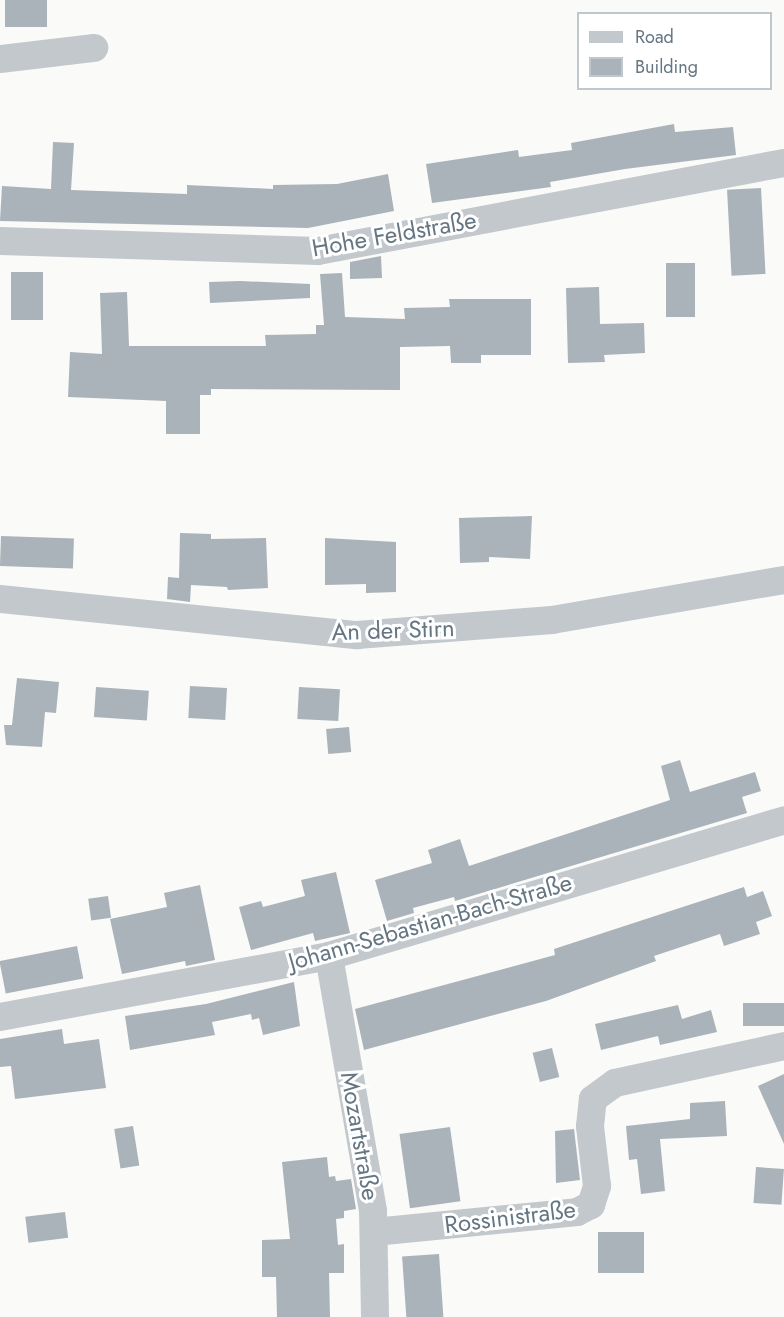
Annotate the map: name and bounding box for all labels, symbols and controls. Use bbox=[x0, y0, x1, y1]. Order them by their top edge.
legend bbox=[577, 12, 772, 90]
text: Road bbox=[635, 24, 674, 50]
text: Building bbox=[635, 54, 698, 80]
street label: Hohe Feldstraße bbox=[310, 205, 478, 263]
street label: An der Stirn bbox=[331, 613, 455, 647]
street label: Johann-Sebastian-Bach-Straße bbox=[285, 868, 575, 976]
street label: Mozartstraße bbox=[335, 1070, 385, 1202]
street label: Rossinistraße bbox=[443, 1195, 577, 1239]

